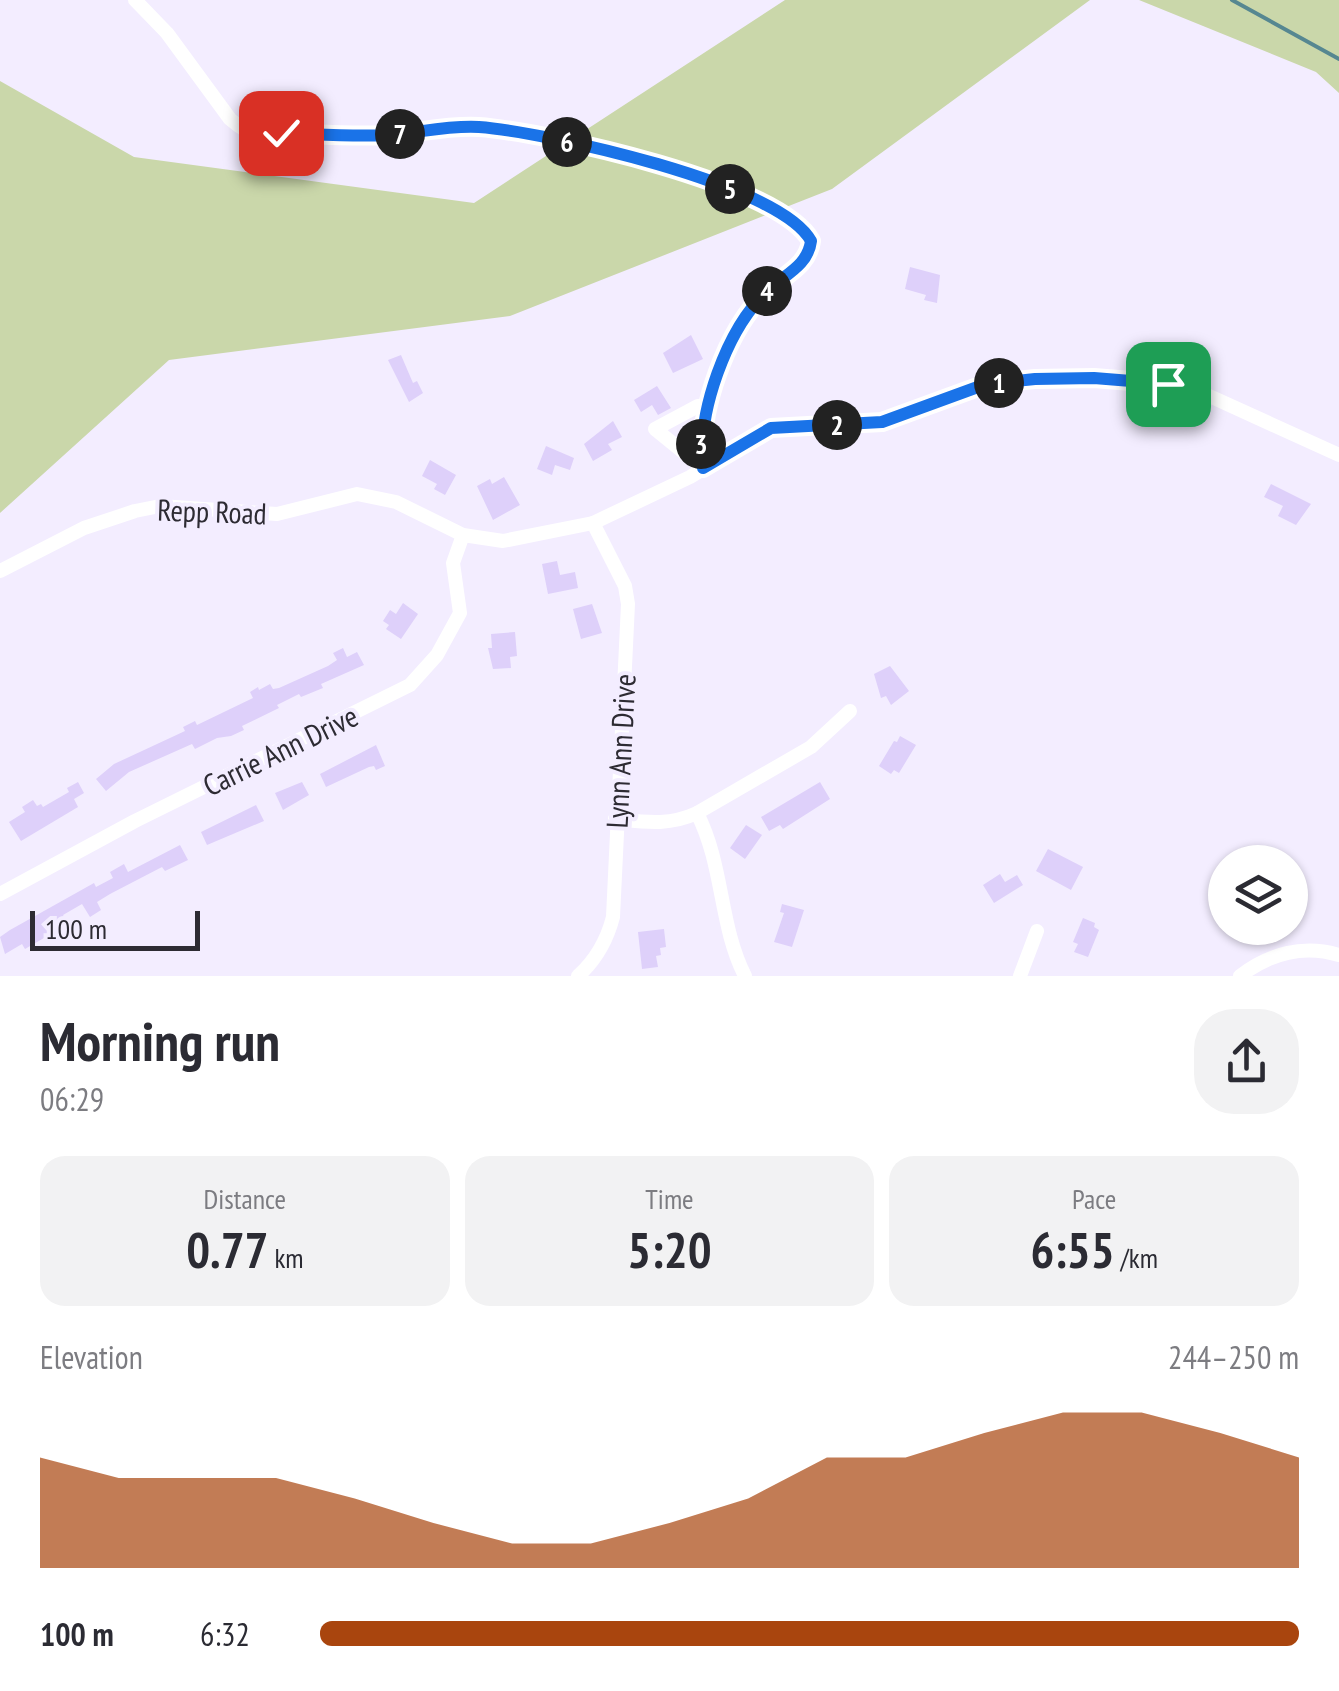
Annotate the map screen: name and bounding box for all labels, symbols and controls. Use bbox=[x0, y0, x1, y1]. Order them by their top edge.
pin bbox=[239, 91, 324, 176]
icon: check bbox=[254, 106, 309, 161]
pin: 7 bbox=[375, 109, 425, 159]
text: 7 bbox=[393, 115, 407, 152]
pin: 6 bbox=[542, 117, 592, 167]
text: 6 bbox=[560, 123, 574, 160]
pin: 5 bbox=[705, 164, 755, 214]
text: 5 bbox=[723, 170, 737, 207]
pin: 4 bbox=[742, 266, 792, 316]
text: 4 bbox=[760, 272, 774, 309]
pin bbox=[1126, 342, 1211, 427]
icon: arrive bbox=[1141, 357, 1196, 412]
pin: 1 bbox=[974, 358, 1024, 408]
text: 1 bbox=[992, 364, 1006, 401]
pin: 2 bbox=[812, 400, 862, 450]
text: 2 bbox=[830, 406, 844, 443]
pin: 3 bbox=[676, 419, 726, 469]
text: 3 bbox=[694, 425, 708, 462]
street label: Repp Road bbox=[157, 490, 267, 532]
street label: Lynn Ann Drive bbox=[596, 673, 644, 829]
street label: Carrie Ann Drive bbox=[196, 696, 364, 804]
map controls bbox=[1208, 845, 1308, 945]
button: layers bbox=[1208, 845, 1308, 945]
scale bar bbox=[30, 906, 200, 950]
text: 100 m bbox=[45, 910, 107, 947]
text: Morning run bbox=[40, 1005, 280, 1076]
button: share bbox=[1194, 1009, 1299, 1114]
text: 06:29 bbox=[40, 1078, 104, 1120]
text: Distance bbox=[204, 1180, 286, 1217]
text: Time bbox=[645, 1180, 694, 1217]
text: Pace bbox=[1072, 1180, 1116, 1217]
text: 0.77 bbox=[186, 1217, 268, 1282]
text: 5:20 bbox=[627, 1217, 712, 1282]
text: 6:55 bbox=[1030, 1217, 1115, 1282]
text: km bbox=[268, 1239, 304, 1276]
text: /km bbox=[1115, 1239, 1158, 1276]
text: Elevation bbox=[40, 1336, 143, 1378]
text: 244–250 m bbox=[1168, 1336, 1299, 1378]
text: 100 m bbox=[40, 1613, 114, 1655]
text: 6:32 bbox=[200, 1613, 250, 1655]

